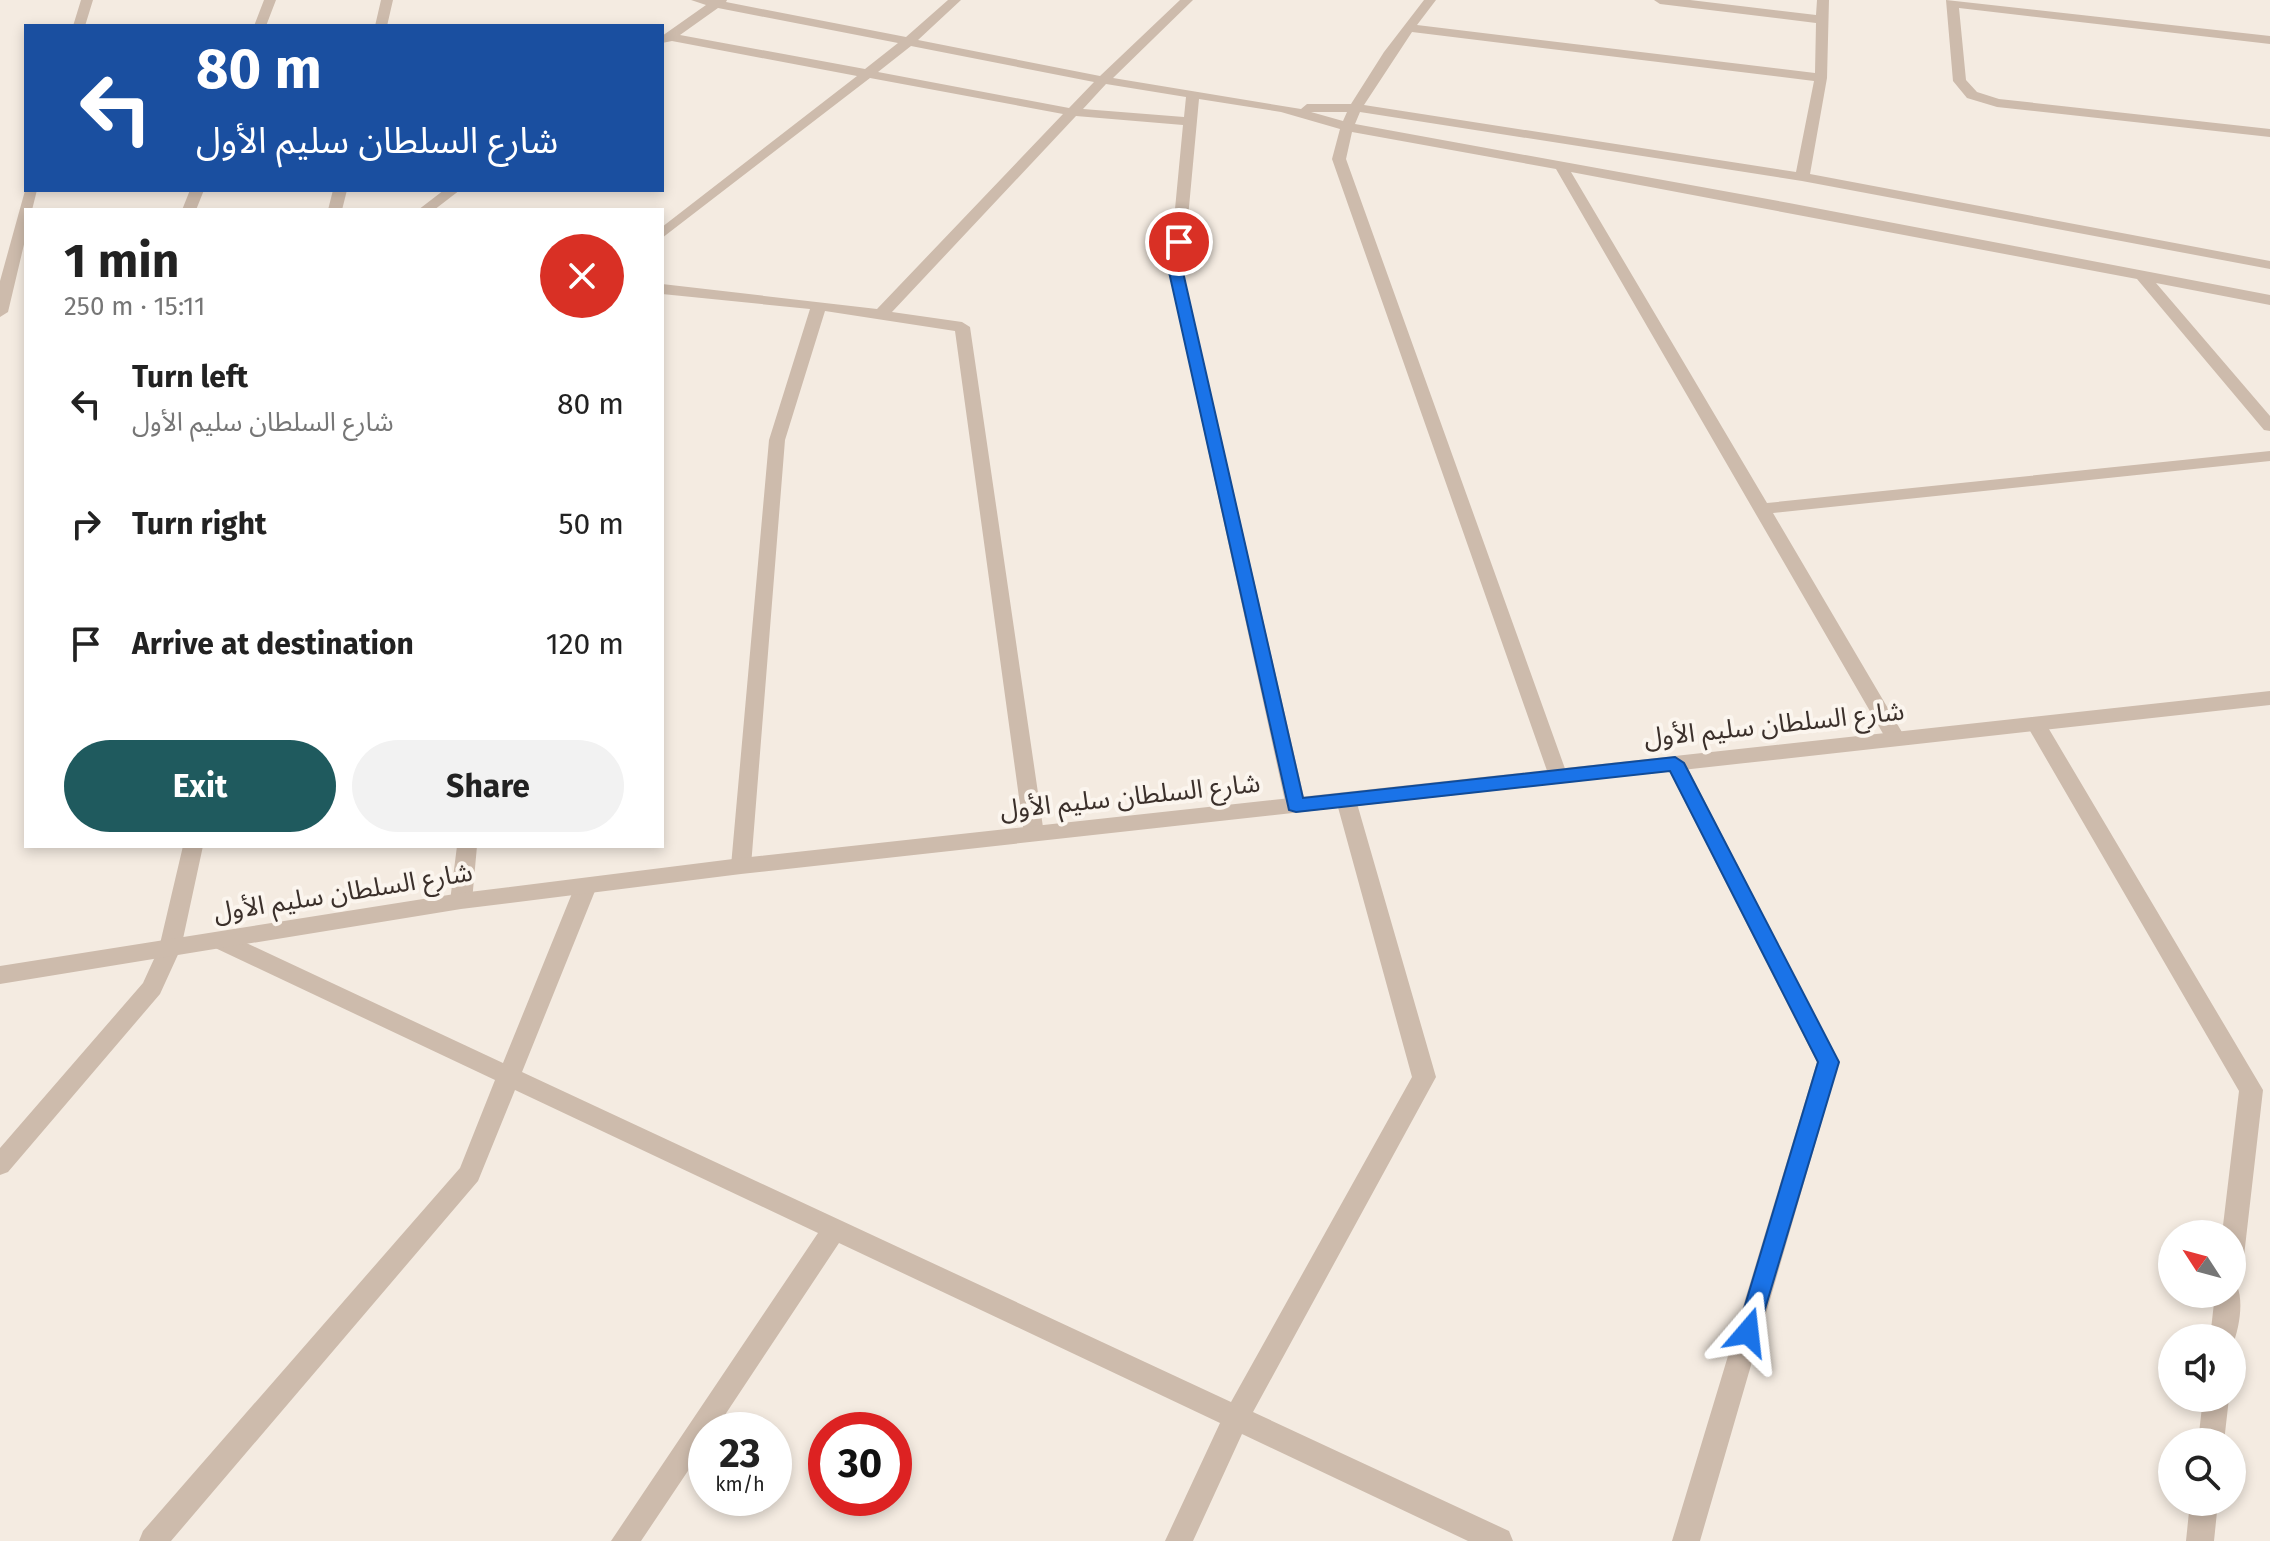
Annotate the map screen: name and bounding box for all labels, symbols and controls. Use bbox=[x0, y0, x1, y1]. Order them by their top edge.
text: 80 m bbox=[196, 36, 322, 103]
icon: left bbox=[64, 56, 168, 160]
text: شارع السلطان سليم الأول bbox=[196, 119, 558, 163]
pin bbox=[1145, 208, 1213, 276]
icon: arrive bbox=[1157, 220, 1201, 264]
text: 1 min bbox=[64, 232, 179, 290]
button: close bbox=[540, 234, 624, 318]
text: 250 m · 15:11 bbox=[64, 291, 205, 322]
text: Turn left bbox=[132, 359, 248, 395]
icon: left bbox=[64, 382, 108, 426]
text: 80 m bbox=[557, 386, 624, 422]
text: شارع السلطان سليم الأول bbox=[132, 407, 394, 438]
icon: right bbox=[64, 502, 108, 546]
text: Turn right bbox=[132, 506, 267, 542]
text: 50 m bbox=[559, 506, 624, 542]
icon: arrive bbox=[64, 622, 108, 666]
text: Arrive at destination bbox=[132, 626, 414, 662]
text: 120 m bbox=[546, 626, 624, 662]
street label: شارع السلطان سليم الأول bbox=[1642, 695, 1906, 758]
button: Exit bbox=[64, 740, 336, 832]
button: Share bbox=[352, 740, 624, 832]
street label: شارع السلطان سليم الأول bbox=[998, 767, 1262, 830]
street label: شارع السلطان سليم الأول bbox=[211, 857, 475, 932]
north arrow bbox=[2158, 1220, 2246, 1308]
map controls bbox=[2158, 1220, 2246, 1516]
position arrow bbox=[1706, 1290, 1790, 1374]
button: sound bbox=[2158, 1324, 2246, 1412]
speed limit sign: 30 bbox=[808, 1412, 912, 1516]
button: search bbox=[2158, 1428, 2246, 1516]
text: 23 bbox=[719, 1430, 761, 1478]
text: km/h bbox=[715, 1472, 765, 1496]

